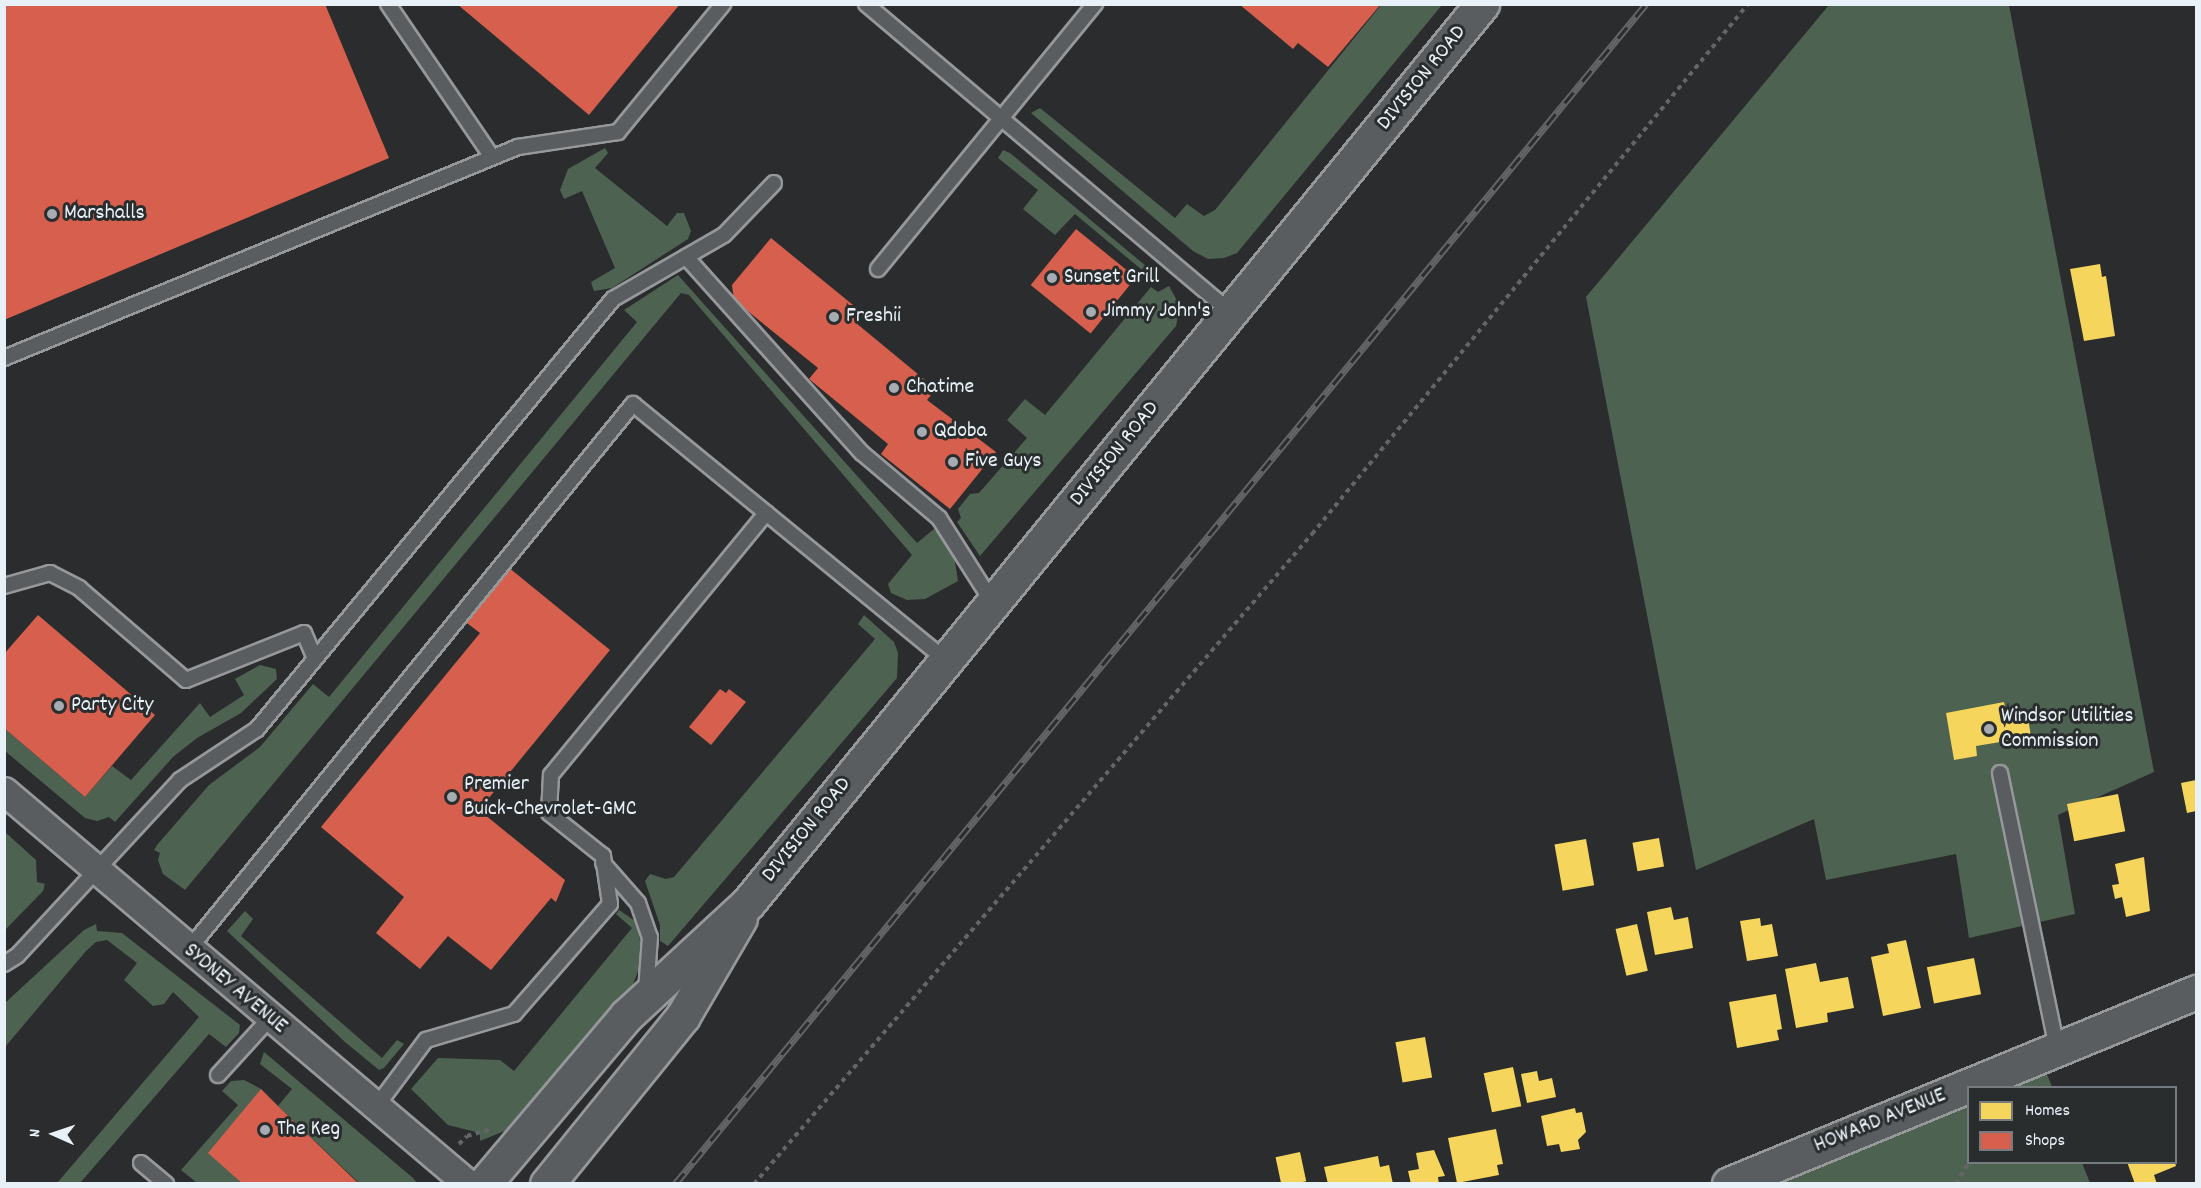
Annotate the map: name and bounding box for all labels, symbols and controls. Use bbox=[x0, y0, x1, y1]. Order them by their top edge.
street label: DIVISION ROAD bbox=[1372, 20, 1472, 136]
place label: Marshalls bbox=[64, 201, 145, 227]
marker: Marshalls bbox=[45, 207, 59, 221]
place label: Sunset Grill bbox=[1064, 265, 1159, 291]
marker: Sunset Grill bbox=[1045, 271, 1059, 285]
place label: Jimmy John's bbox=[1103, 299, 1211, 325]
place label: Freshii bbox=[846, 304, 901, 330]
marker: Jimmy John's bbox=[1084, 305, 1098, 319]
marker: Freshii bbox=[827, 310, 841, 324]
place label: Chatime bbox=[906, 375, 974, 401]
marker: Chatime bbox=[887, 381, 901, 395]
street label: DIVISION ROAD bbox=[1065, 396, 1165, 512]
place label: Qdoba bbox=[934, 419, 987, 445]
marker: Qdoba bbox=[915, 425, 929, 439]
place label: Five Guys bbox=[965, 449, 1041, 475]
marker: Five Guys bbox=[946, 455, 960, 469]
place label: Party City bbox=[71, 693, 153, 719]
marker: Party City bbox=[52, 699, 66, 713]
place label: Windsor Utilities Commission bbox=[2001, 703, 2133, 754]
marker: Windsor Utilities Commission bbox=[1982, 722, 1996, 736]
place label: Premier Buick-Chevrolet-GMC bbox=[464, 771, 637, 822]
street label: DIVISION ROAD bbox=[757, 772, 857, 888]
marker: Premier Buick-Chevrolet-GMC bbox=[445, 790, 459, 804]
street label: SYDNEY AVENUE bbox=[178, 938, 292, 1040]
street label: HOWARD AVENUE bbox=[1810, 1083, 1950, 1159]
legend bbox=[1967, 1086, 2177, 1164]
text: Homes bbox=[2025, 1099, 2070, 1124]
north arrow bbox=[24, 1104, 84, 1164]
place label: The Keg bbox=[277, 1117, 340, 1143]
marker: The Keg bbox=[258, 1123, 272, 1137]
text: N bbox=[24, 1128, 47, 1138]
text: Shops bbox=[2025, 1129, 2065, 1154]

